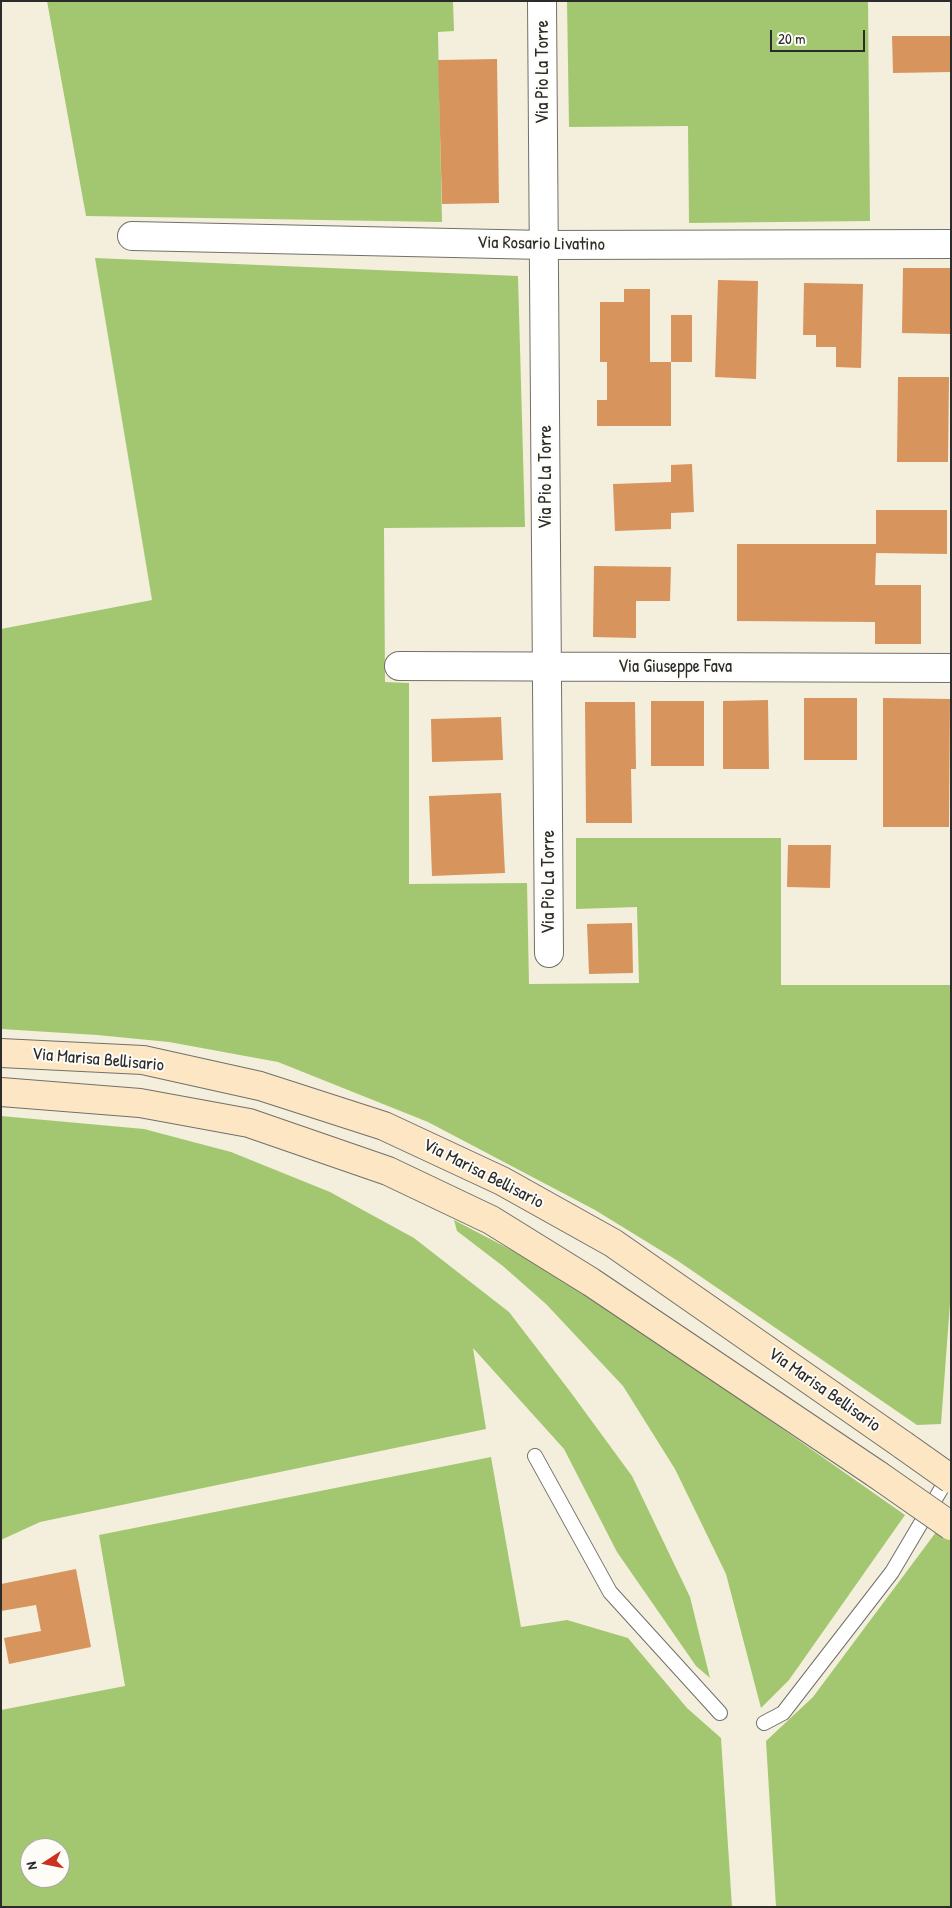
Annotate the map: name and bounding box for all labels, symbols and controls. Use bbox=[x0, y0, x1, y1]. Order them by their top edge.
street label: Via Pio La Torre bbox=[532, 20, 554, 124]
scale bar bbox=[772, 20, 867, 52]
text: 20 m bbox=[778, 28, 805, 49]
street label: Via Rosario Livatino bbox=[477, 232, 605, 256]
street label: Via Pio La Torre bbox=[535, 425, 557, 529]
street label: Via Giuseppe Fava bbox=[618, 656, 732, 678]
street label: Via Pio La Torre bbox=[538, 830, 560, 934]
street label: Via Marisa Bellisario bbox=[31, 1043, 165, 1077]
street label: Via Marisa Bellisario bbox=[419, 1134, 547, 1214]
street label: Via Marisa Bellisario bbox=[764, 1343, 884, 1437]
north arrow bbox=[20, 1838, 70, 1888]
text: N bbox=[21, 1860, 41, 1871]

